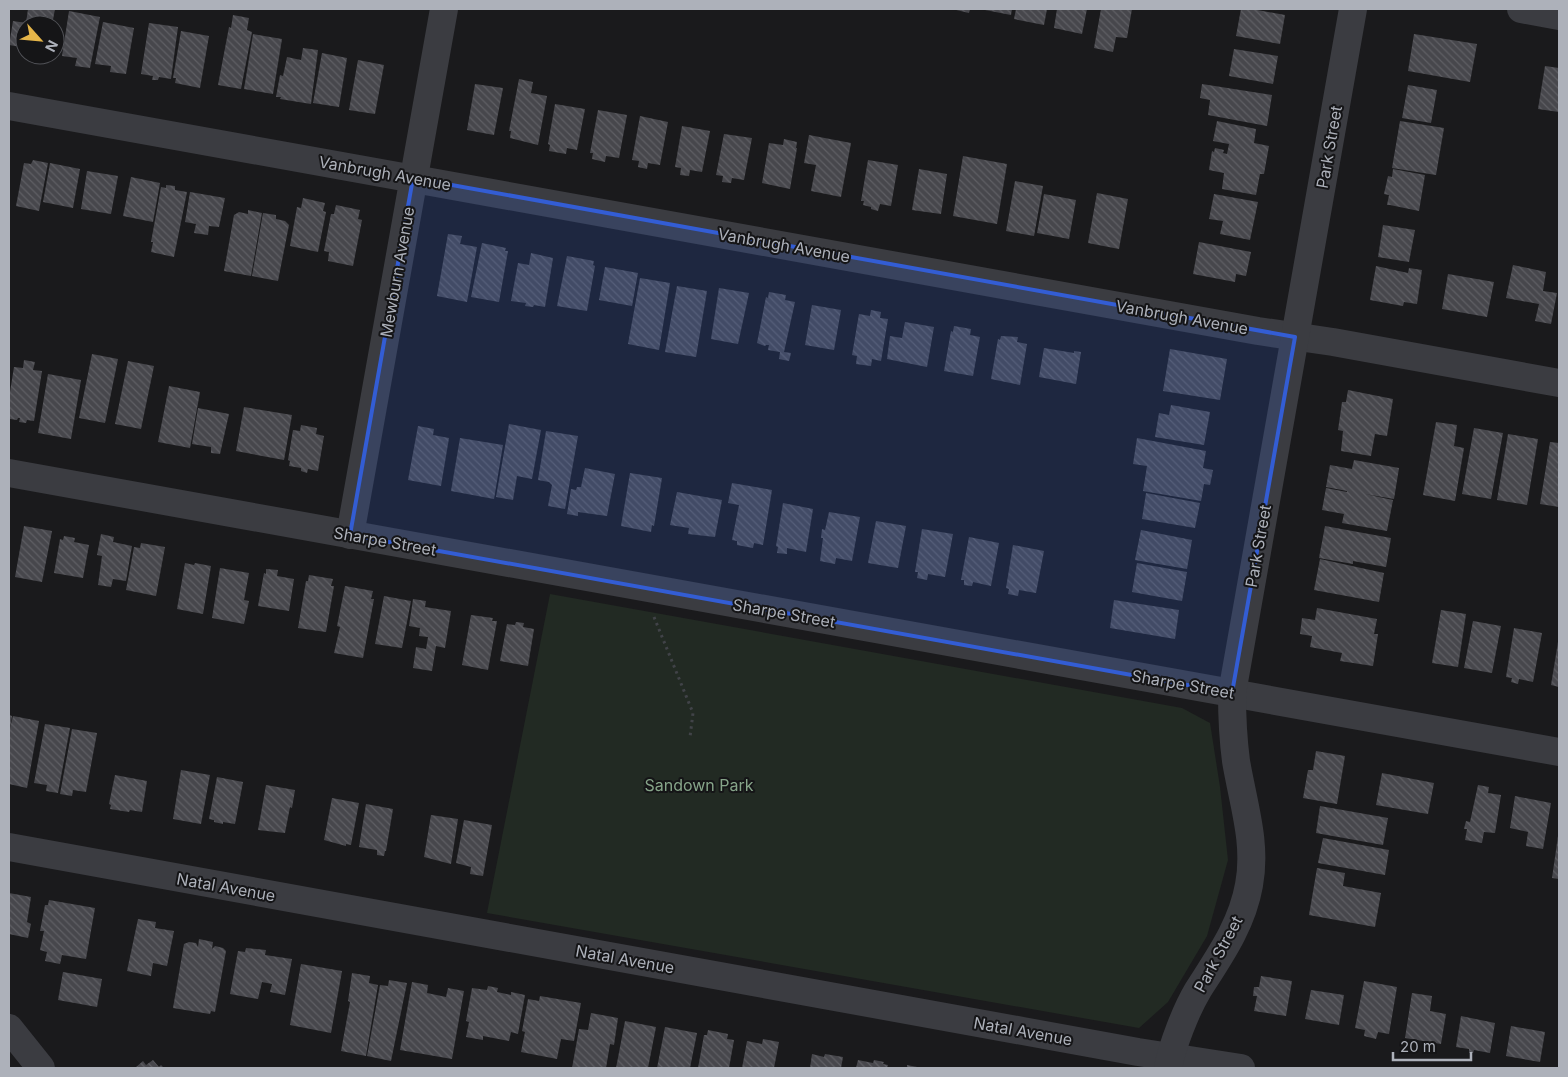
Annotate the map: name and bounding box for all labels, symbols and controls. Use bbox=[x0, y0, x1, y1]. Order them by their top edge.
north arrow bbox=[15, 15, 65, 65]
text: N bbox=[42, 38, 62, 55]
street label: Park Street bbox=[1312, 104, 1346, 190]
street label: Vanbrugh Avenue bbox=[317, 152, 453, 194]
street label: Mewburn Avenue bbox=[376, 205, 418, 339]
street label: Vanbrugh Avenue bbox=[716, 224, 852, 266]
street label: Vanbrugh Avenue bbox=[1114, 296, 1250, 338]
street label: Park Street bbox=[1241, 503, 1275, 589]
street label: Sharpe Street bbox=[332, 522, 438, 560]
street label: Sharpe Street bbox=[731, 594, 837, 632]
street label: Sharpe Street bbox=[1130, 665, 1236, 703]
park label: Sandown Park bbox=[644, 775, 754, 795]
street label: Natal Avenue bbox=[175, 868, 277, 906]
street label: Park Street bbox=[1189, 912, 1247, 996]
street label: Natal Avenue bbox=[574, 940, 676, 978]
street label: Natal Avenue bbox=[972, 1012, 1074, 1050]
scale bar bbox=[1393, 1030, 1470, 1062]
text: 20 m bbox=[1400, 1037, 1436, 1056]

